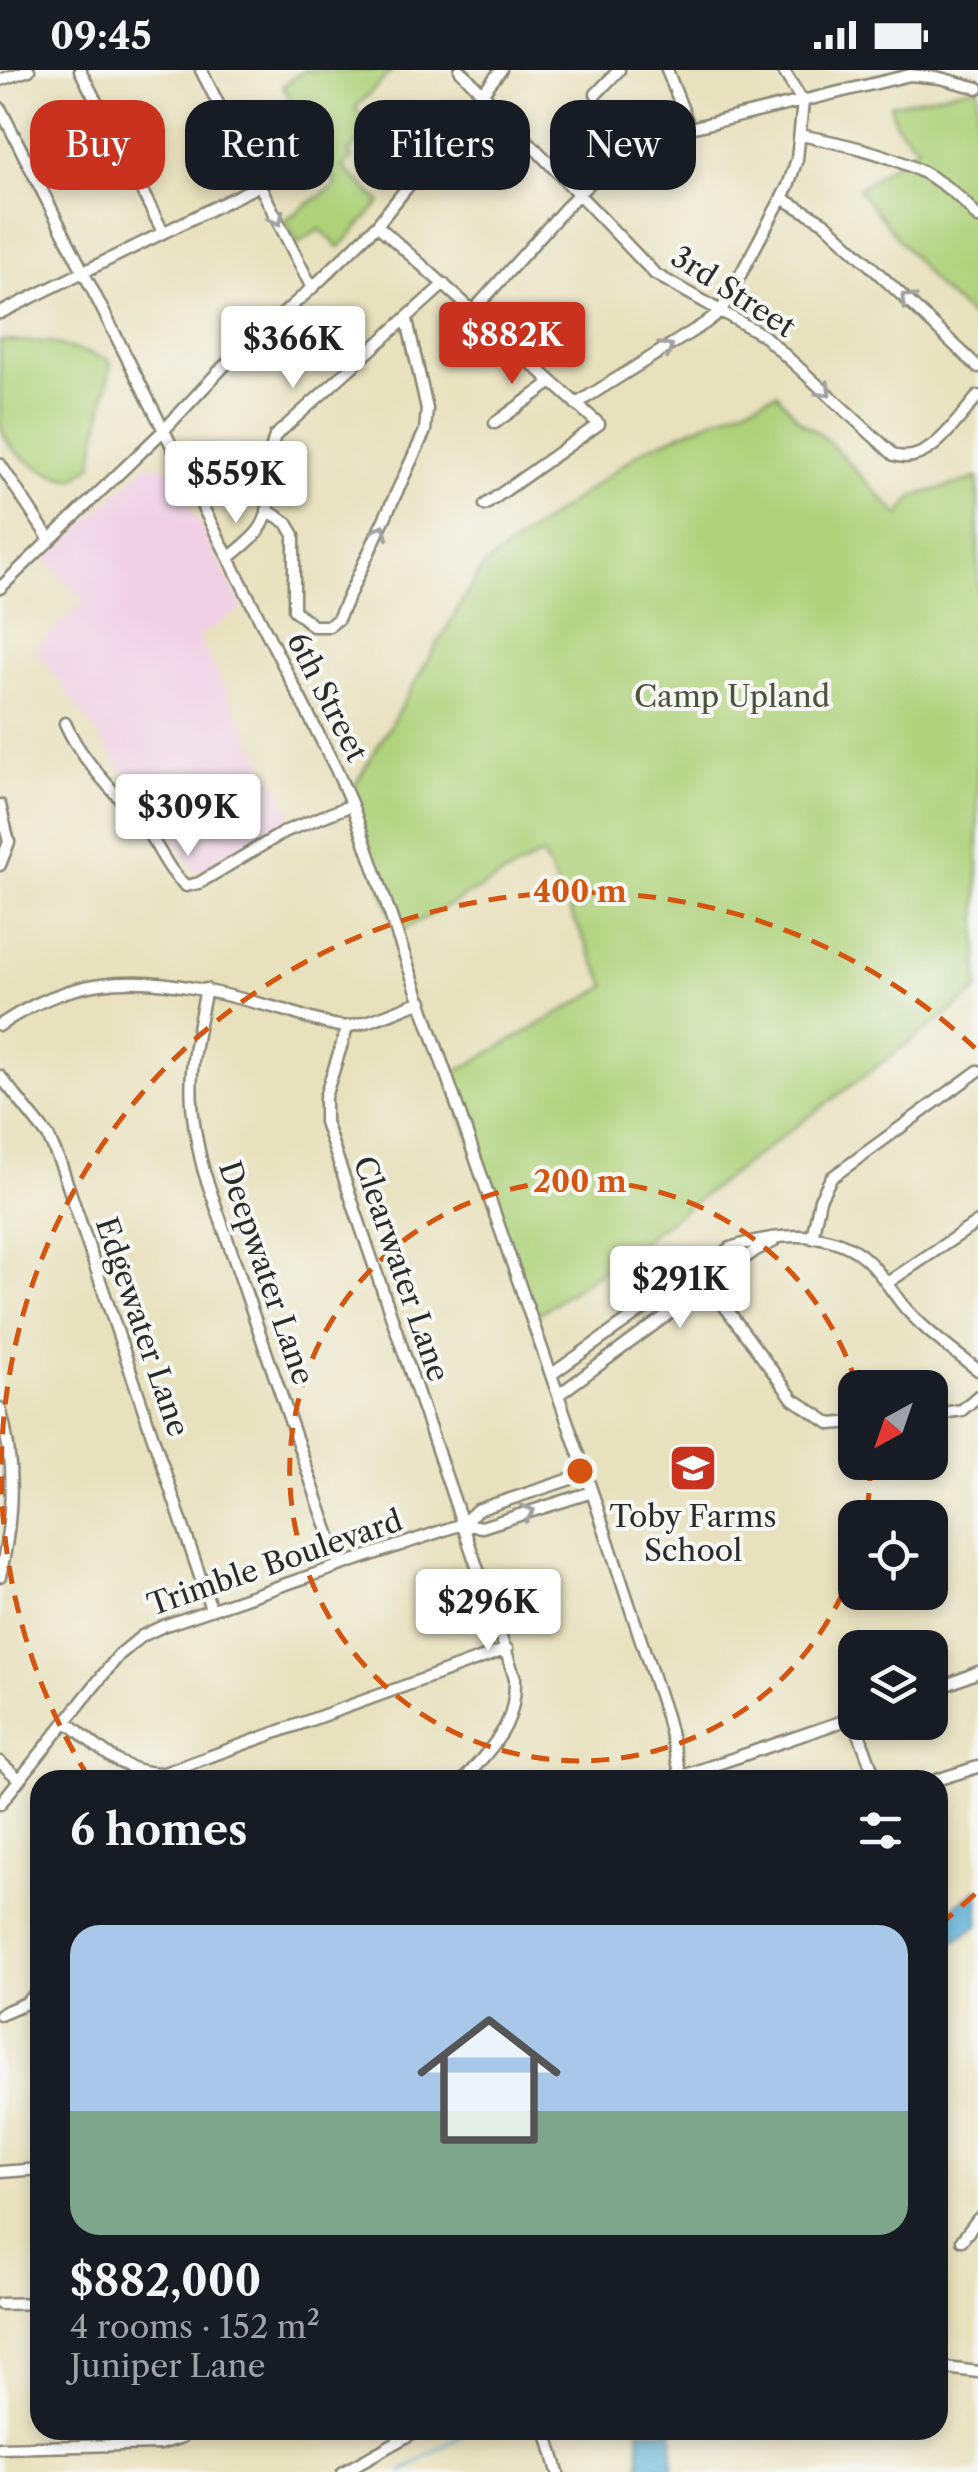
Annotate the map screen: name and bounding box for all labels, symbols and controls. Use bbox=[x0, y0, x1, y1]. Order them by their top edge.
text: 09:45 bbox=[50, 12, 152, 59]
chip: Buy bbox=[30, 100, 165, 190]
chip: Rent bbox=[185, 100, 334, 190]
chip: Filters bbox=[354, 100, 530, 190]
chip: New bbox=[550, 100, 696, 190]
one-way arrow bbox=[265, 209, 284, 227]
street label: 3rd Street bbox=[664, 238, 802, 345]
one-way arrow bbox=[901, 293, 919, 311]
pin: $882K bbox=[442, 302, 582, 387]
pin: $366K bbox=[223, 306, 363, 391]
text: $882K bbox=[461, 315, 563, 354]
text: $366K bbox=[243, 319, 343, 358]
one-way arrow bbox=[656, 341, 674, 360]
one-way arrow bbox=[813, 379, 832, 397]
pin: $559K bbox=[166, 441, 306, 526]
text: $559K bbox=[187, 454, 285, 493]
one-way arrow bbox=[369, 523, 389, 541]
street label: 6th Street bbox=[279, 626, 376, 768]
park label: Camp Upland bbox=[634, 678, 830, 715]
pin: $309K bbox=[118, 774, 258, 859]
text: $309K bbox=[138, 787, 239, 826]
text: 400 m bbox=[533, 873, 627, 910]
street label: Clearwater Lane bbox=[346, 1151, 457, 1386]
street label: Deepwater Lane bbox=[211, 1156, 322, 1390]
text: 200 m bbox=[533, 1163, 627, 1200]
street label: Edgewater Lane bbox=[88, 1212, 197, 1441]
pin: $291K bbox=[610, 1246, 750, 1331]
text: $291K bbox=[632, 1259, 728, 1298]
north arrow bbox=[838, 1370, 948, 1480]
map controls bbox=[838, 1370, 948, 1740]
school or university icon: Toby Farms School bbox=[667, 1442, 719, 1494]
centre of rings bbox=[562, 1453, 598, 1489]
place label: Toby Farms School bbox=[609, 1498, 777, 1569]
button: locate bbox=[838, 1500, 948, 1610]
street label: Trimble Boulevard bbox=[143, 1502, 407, 1623]
one-way arrow bbox=[518, 1504, 535, 1524]
pin: $296K bbox=[418, 1569, 558, 1654]
text: $296K bbox=[438, 1582, 538, 1621]
button: layers bbox=[838, 1630, 948, 1740]
icon: filters bbox=[853, 1803, 908, 1858]
text: 6 homes bbox=[70, 1804, 248, 1856]
icon: home bbox=[399, 1990, 579, 2170]
text: $882,000 bbox=[70, 2255, 261, 2307]
text: 4 rooms · 152 m² bbox=[70, 2307, 320, 2346]
text: Juniper Lane bbox=[70, 2346, 265, 2385]

